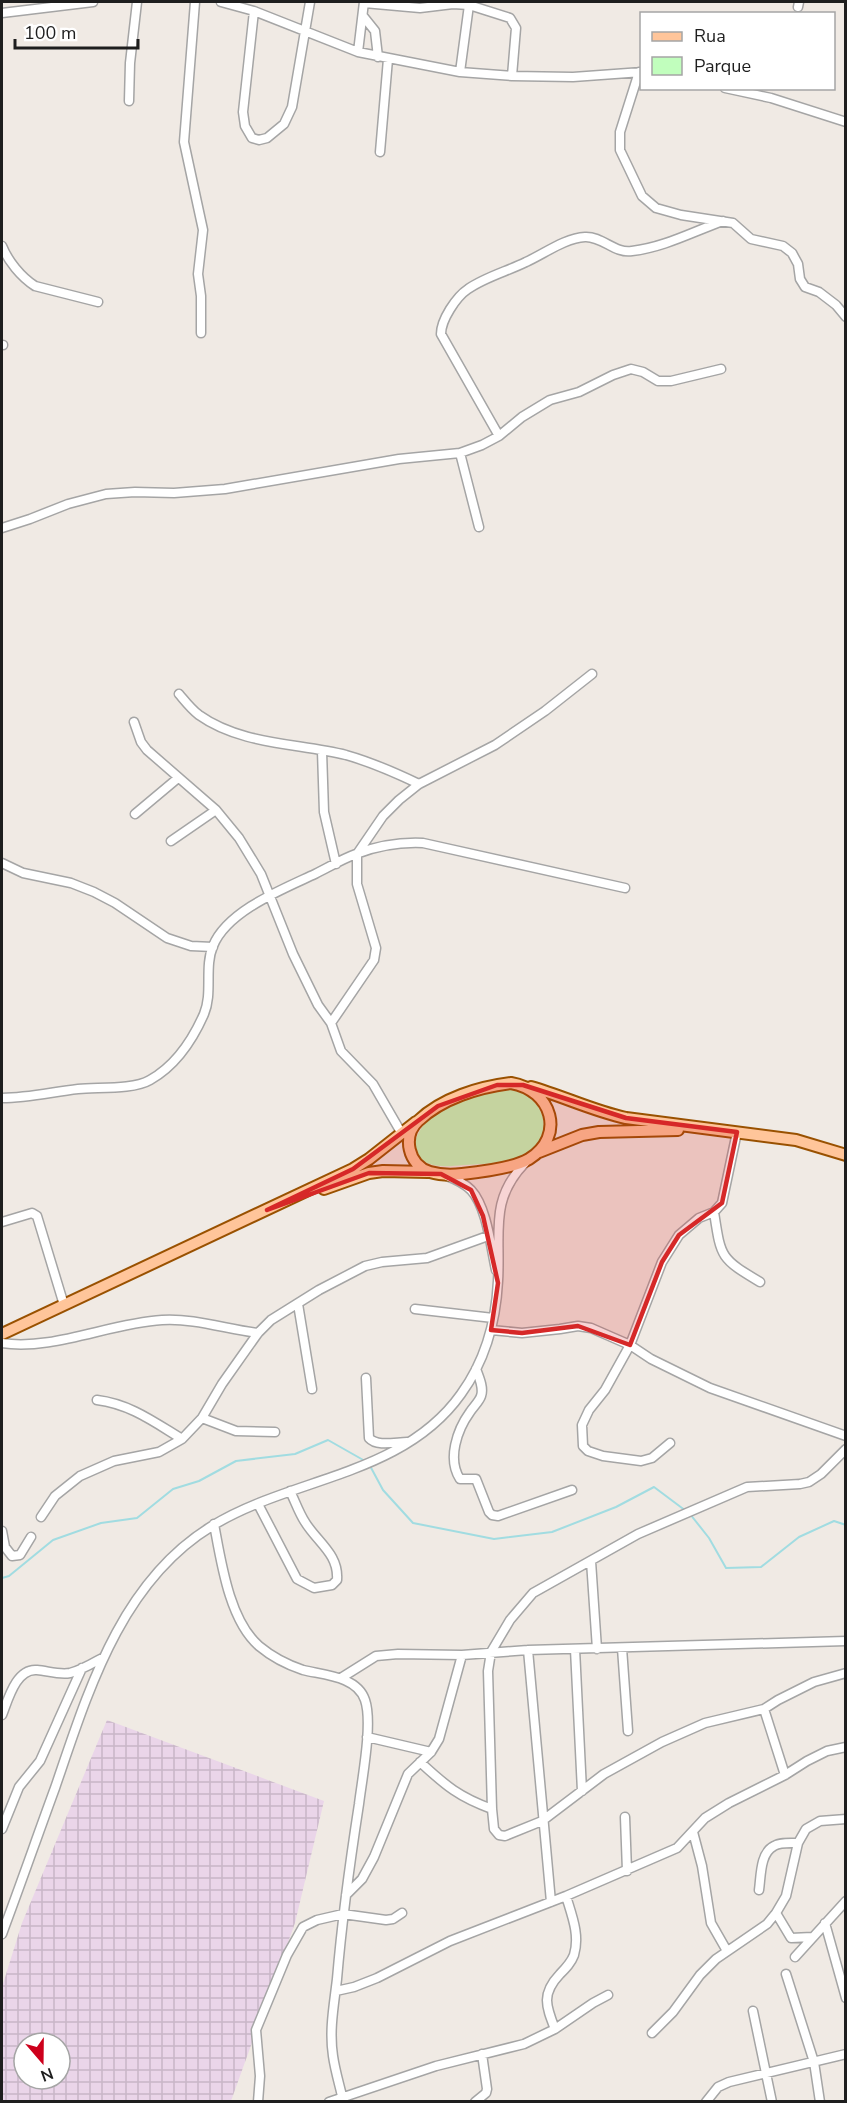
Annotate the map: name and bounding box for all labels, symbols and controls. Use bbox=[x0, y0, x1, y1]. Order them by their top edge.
scale bar bbox=[15, 12, 138, 50]
legend bbox=[640, 12, 835, 90]
text: 100 m bbox=[24, 21, 76, 45]
text: Rua bbox=[694, 24, 726, 48]
text: Parque bbox=[694, 54, 751, 78]
north arrow bbox=[12, 2031, 72, 2091]
text: N bbox=[37, 2062, 56, 2087]

